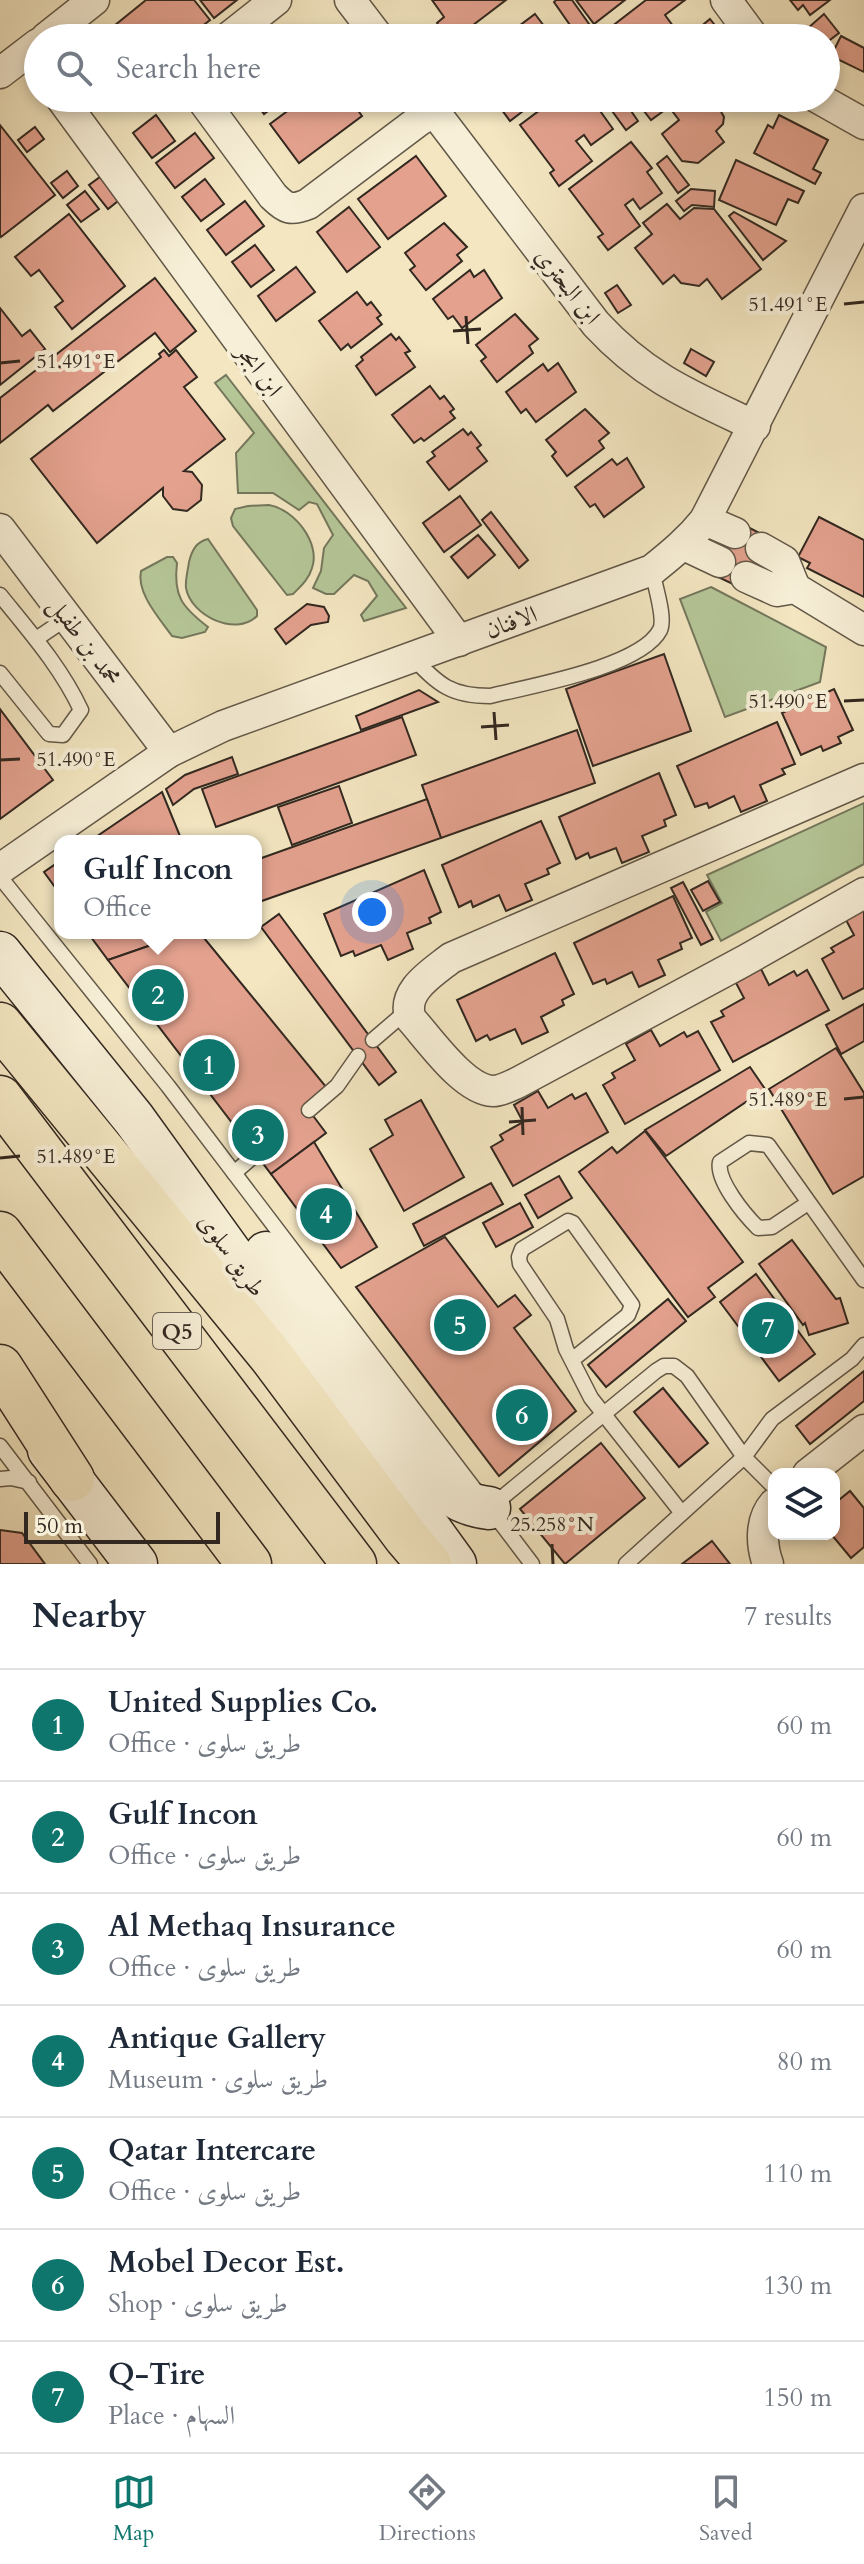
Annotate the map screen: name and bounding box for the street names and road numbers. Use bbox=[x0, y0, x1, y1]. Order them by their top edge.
street label: ابن البحتري bbox=[526, 241, 608, 333]
street label: ابن ابجر bbox=[227, 335, 290, 404]
street label: محمد بن طفيل bbox=[40, 590, 129, 693]
street label: الافنان bbox=[481, 598, 542, 647]
street label: طريق سلوى bbox=[190, 1207, 273, 1304]
road number: Q5 bbox=[153, 1313, 201, 1349]

